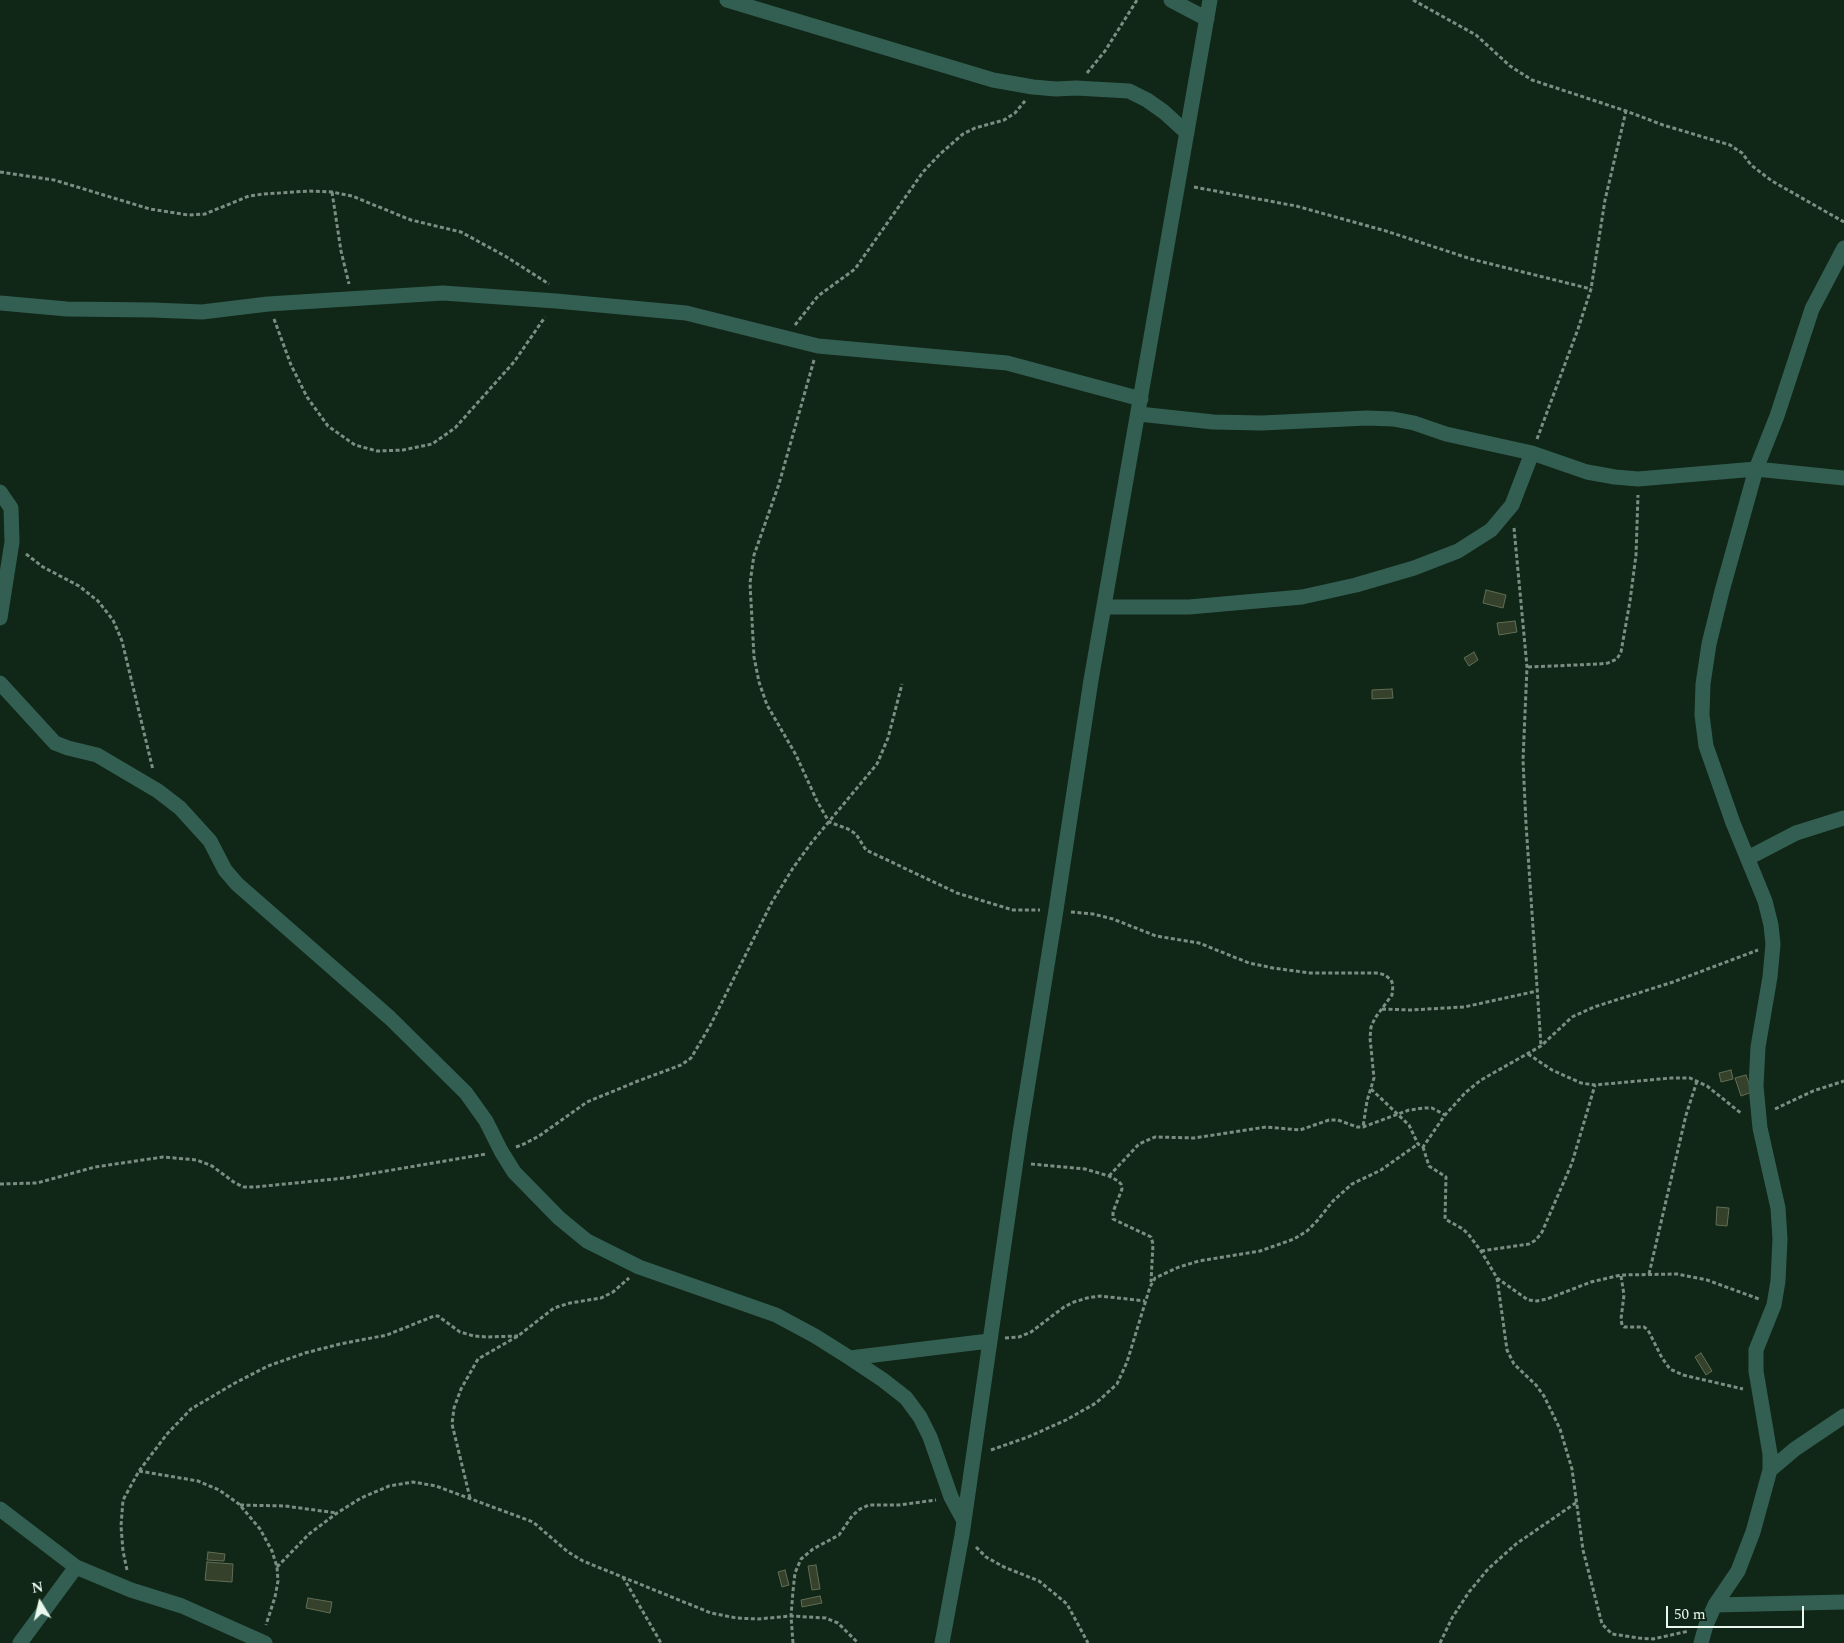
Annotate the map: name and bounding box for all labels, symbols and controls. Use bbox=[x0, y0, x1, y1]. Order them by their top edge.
text: N bbox=[30, 1576, 45, 1599]
north arrow bbox=[15, 1578, 65, 1628]
scale bar bbox=[1669, 1596, 1806, 1628]
text: 50 m bbox=[1674, 1603, 1706, 1626]

